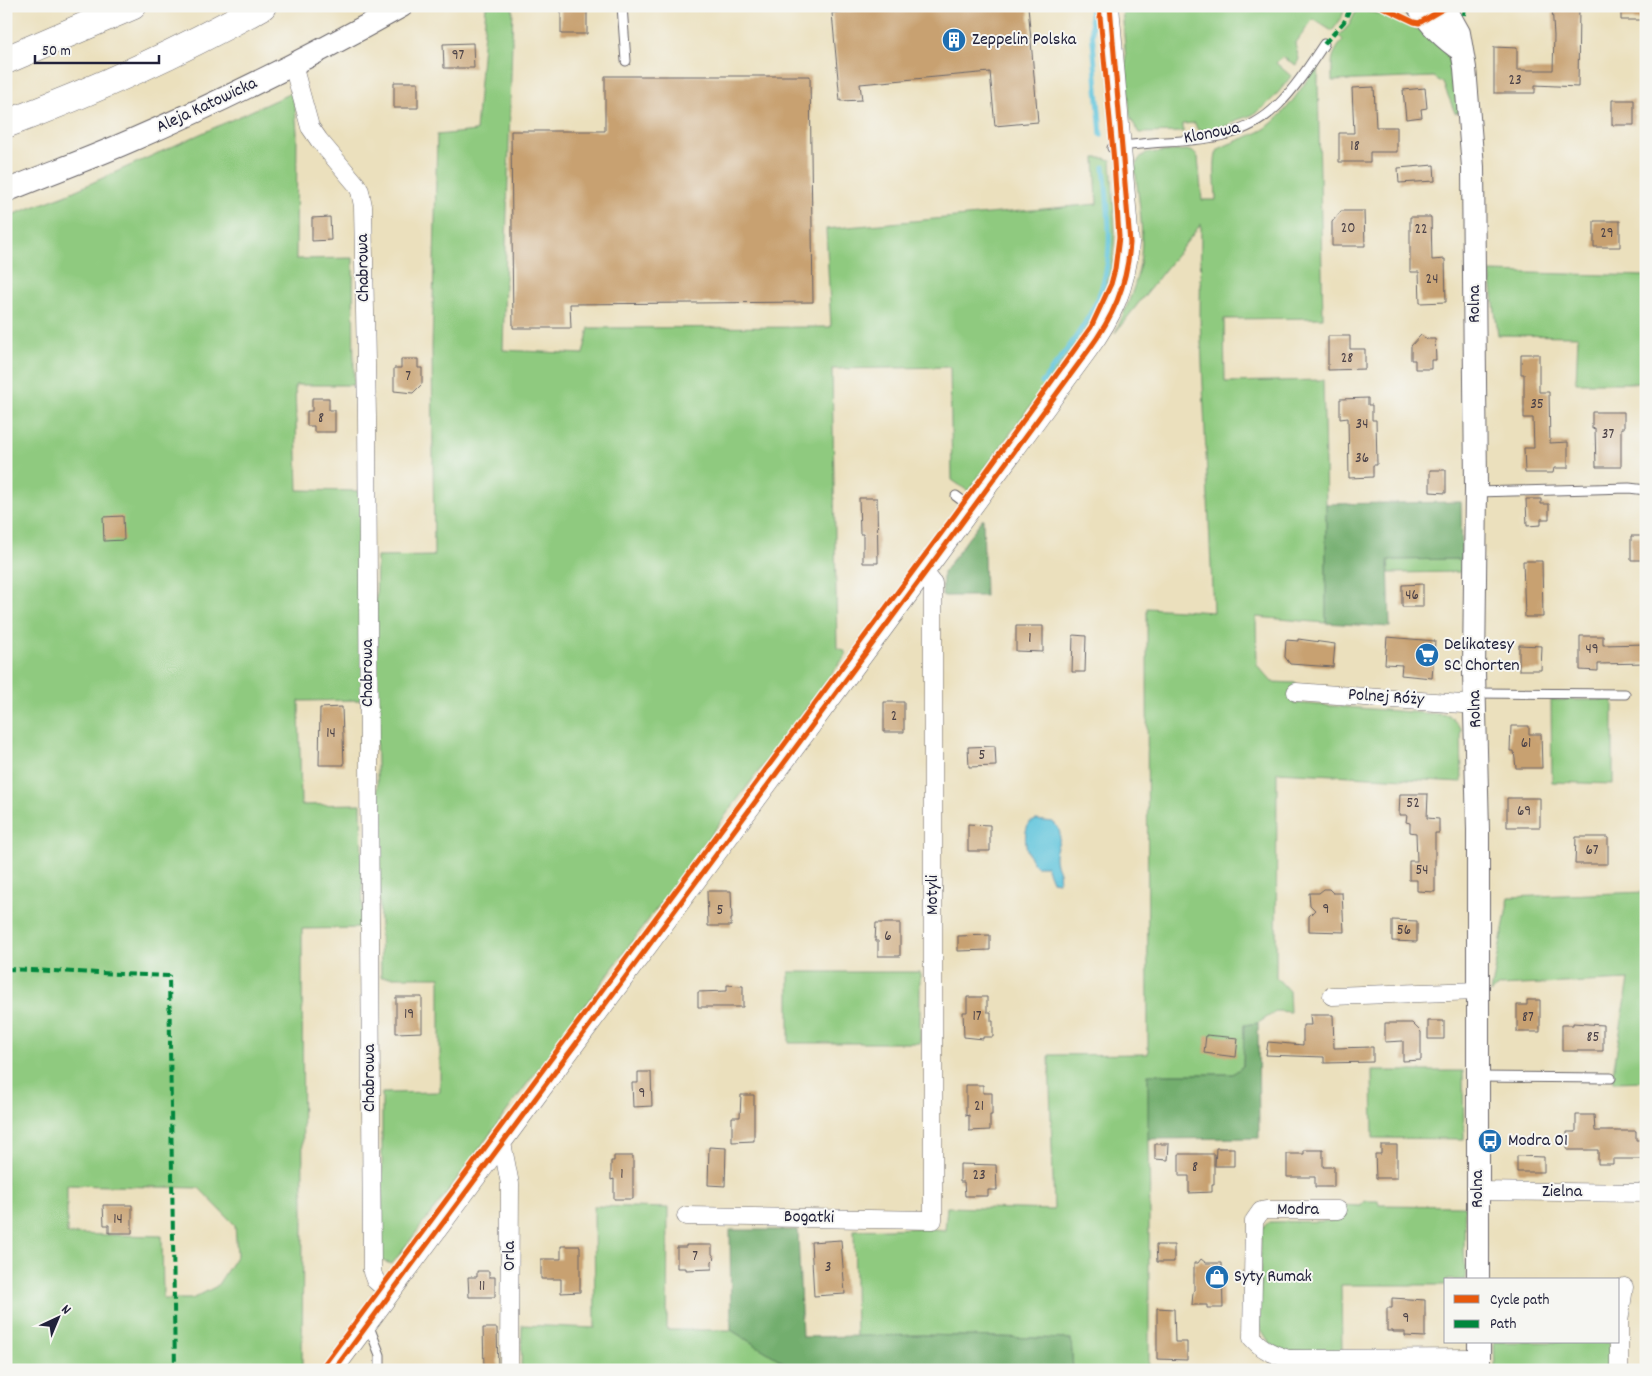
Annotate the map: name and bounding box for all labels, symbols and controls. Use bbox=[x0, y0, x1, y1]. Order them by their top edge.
building icon: Zeppelin Polska bbox=[941, 27, 967, 53]
place label: Zeppelin Polska bbox=[972, 28, 1077, 53]
scale bar bbox=[35, 32, 159, 64]
text: 50 m bbox=[42, 41, 71, 63]
house number: 97 bbox=[452, 45, 465, 67]
house number: 23 bbox=[1508, 70, 1522, 92]
street label: Aleja Katowicka bbox=[152, 71, 262, 140]
street label: Klonowa bbox=[1182, 116, 1243, 152]
house number: 18 bbox=[1350, 136, 1360, 158]
house number: 20 bbox=[1341, 218, 1355, 240]
house number: 22 bbox=[1414, 219, 1428, 241]
house number: 29 bbox=[1600, 223, 1614, 245]
street label: Chabrowa bbox=[351, 233, 377, 302]
house number: 24 bbox=[1426, 269, 1438, 291]
street label: Rolna bbox=[1463, 285, 1488, 323]
house number: 28 bbox=[1341, 348, 1353, 370]
house number: 7 bbox=[405, 366, 411, 388]
house number: 35 bbox=[1530, 394, 1544, 416]
house number: 8 bbox=[318, 408, 324, 430]
house number: 34 bbox=[1356, 414, 1368, 436]
house number: 37 bbox=[1602, 424, 1614, 446]
house number: 36 bbox=[1355, 448, 1369, 470]
house number: 46 bbox=[1405, 585, 1419, 607]
house number: 1 bbox=[1028, 628, 1032, 650]
place label: Delikatesy SC Chorten bbox=[1444, 633, 1520, 679]
street label: Chabrowa bbox=[356, 638, 381, 707]
house number: 49 bbox=[1585, 639, 1599, 661]
supermarket icon: Delikatesy SC Chorten bbox=[1414, 642, 1440, 668]
street label: Polnej Róży bbox=[1347, 683, 1426, 713]
street label: Rolna bbox=[1463, 689, 1489, 728]
house number: 2 bbox=[891, 706, 897, 728]
house number: 14 bbox=[326, 723, 336, 745]
house number: 61 bbox=[1521, 733, 1531, 755]
house number: 5 bbox=[979, 745, 986, 767]
house number: 52 bbox=[1406, 793, 1420, 815]
house number: 69 bbox=[1517, 801, 1531, 823]
house number: 67 bbox=[1585, 840, 1599, 862]
house number: 54 bbox=[1415, 860, 1429, 882]
street label: Motyli bbox=[921, 875, 946, 915]
house number: 9 bbox=[1323, 899, 1329, 921]
house number: 5 bbox=[717, 900, 724, 922]
house number: 56 bbox=[1397, 920, 1411, 942]
house number: 6 bbox=[884, 926, 892, 948]
house number: 19 bbox=[404, 1004, 414, 1026]
house number: 17 bbox=[972, 1006, 982, 1028]
house number: 87 bbox=[1522, 1007, 1534, 1029]
house number: 85 bbox=[1587, 1027, 1600, 1049]
street label: Chabrowa bbox=[358, 1043, 383, 1112]
house number: 9 bbox=[639, 1083, 645, 1105]
house number: 21 bbox=[974, 1096, 984, 1118]
bus stop icon: Modra 01 bbox=[1477, 1128, 1503, 1154]
place label: Modra 01 bbox=[1508, 1129, 1568, 1154]
house number: 8 bbox=[1192, 1157, 1198, 1179]
house number: 1 bbox=[620, 1164, 624, 1186]
house number: 23 bbox=[972, 1165, 986, 1187]
street label: Rolna bbox=[1466, 1170, 1491, 1208]
street label: Zielna bbox=[1542, 1180, 1583, 1205]
street label: Modra bbox=[1277, 1198, 1320, 1223]
street label: Bogatki bbox=[784, 1205, 834, 1231]
house number: 14 bbox=[113, 1209, 123, 1231]
street label: Orla bbox=[498, 1241, 523, 1271]
house number: 7 bbox=[692, 1246, 698, 1268]
house number: 3 bbox=[825, 1257, 831, 1279]
shop icon: Syty Rumak bbox=[1204, 1264, 1230, 1290]
place label: Syty Rumak bbox=[1234, 1265, 1312, 1290]
house number: 11 bbox=[479, 1276, 485, 1298]
legend bbox=[1444, 1278, 1620, 1344]
text: Cycle path bbox=[1490, 1290, 1550, 1312]
north arrow bbox=[32, 1294, 82, 1344]
text: N bbox=[56, 1300, 75, 1320]
house number: 9 bbox=[1403, 1308, 1409, 1330]
text: Path bbox=[1490, 1314, 1516, 1336]

